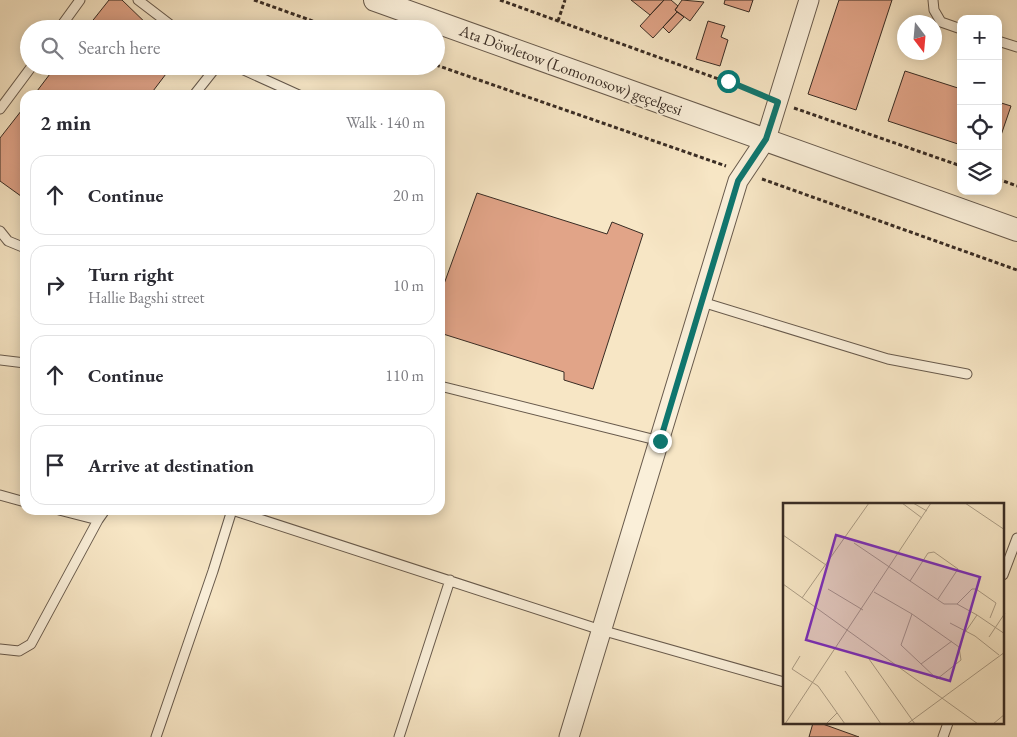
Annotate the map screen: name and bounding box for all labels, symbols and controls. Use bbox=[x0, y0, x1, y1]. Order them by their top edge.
north arrow bbox=[897, 15, 942, 60]
map controls bbox=[957, 15, 1002, 195]
button: + bbox=[957, 15, 1002, 60]
street label: Ata Döwletow (Lomonosow) geçelgesi bbox=[456, 19, 686, 120]
search box bbox=[20, 20, 445, 75]
icon: search bbox=[38, 34, 66, 62]
text: Search here bbox=[78, 35, 160, 60]
button: − bbox=[957, 60, 1002, 105]
route start bbox=[717, 70, 740, 93]
button: locate bbox=[957, 105, 1002, 150]
text: 2 min bbox=[40, 109, 91, 136]
text: Walk · 140 m bbox=[346, 112, 425, 133]
button: layers bbox=[957, 150, 1002, 195]
icon: ahead bbox=[41, 181, 69, 209]
text: Continue bbox=[88, 183, 163, 208]
text: 20 m bbox=[393, 185, 424, 206]
text: Turn right bbox=[88, 262, 174, 287]
icon: right bbox=[41, 271, 69, 299]
text: 10 m bbox=[393, 275, 424, 296]
text: Hallie Bagshi street bbox=[88, 287, 205, 308]
icon: ahead bbox=[41, 361, 69, 389]
text: Continue bbox=[88, 363, 163, 388]
text: 110 m bbox=[385, 365, 424, 386]
route end bbox=[649, 430, 672, 453]
icon: arrive bbox=[41, 451, 69, 479]
text: Arrive at destination bbox=[88, 453, 254, 478]
inset map bbox=[783, 503, 1004, 724]

